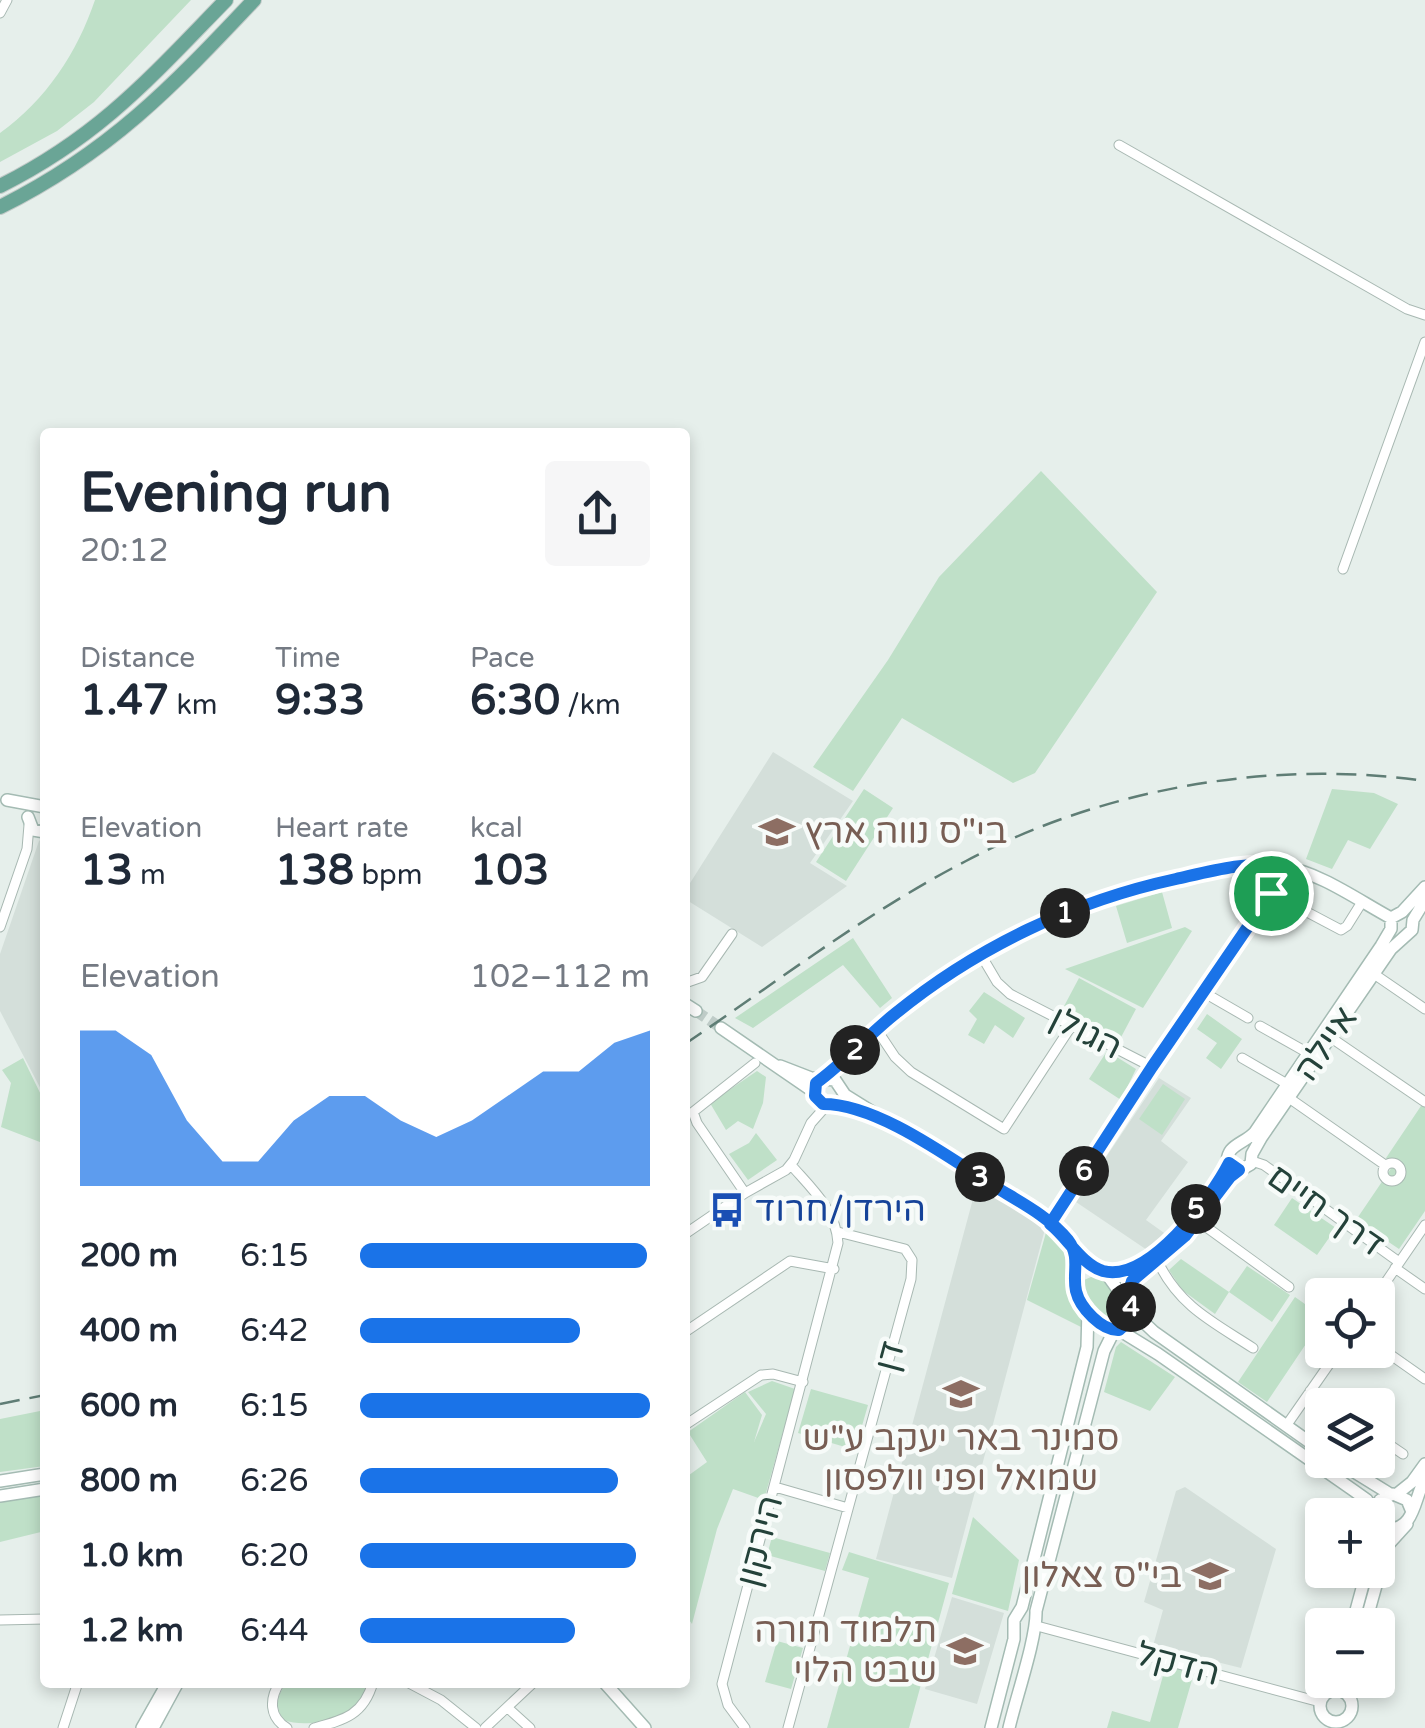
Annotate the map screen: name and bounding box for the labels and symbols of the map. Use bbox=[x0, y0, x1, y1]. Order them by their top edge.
place label: בי"ס נווה ארץ bbox=[805, 811, 1007, 853]
school or university icon: בי"ס נווה ארץ bbox=[758, 813, 796, 851]
pin bbox=[1229, 851, 1314, 936]
pin: 1 bbox=[1040, 888, 1090, 938]
street label: הגולן bbox=[1043, 997, 1129, 1069]
street label: איילה bbox=[1285, 998, 1367, 1090]
pin: 2 bbox=[830, 1025, 880, 1075]
pin: 6 bbox=[1059, 1146, 1109, 1196]
pin: 3 bbox=[955, 1152, 1005, 1202]
street label: דרך חיים bbox=[1259, 1156, 1393, 1266]
pin: 5 bbox=[1171, 1184, 1221, 1234]
place label: הירדן/חרוד bbox=[755, 1189, 926, 1231]
bus stop icon: הירדן/חרוד bbox=[708, 1191, 746, 1229]
pin: 4 bbox=[1106, 1282, 1156, 1332]
street label: דן bbox=[866, 1336, 914, 1376]
school or university icon: סמינר באר יעקב ע"ש שמואל ופני וולפסון bbox=[942, 1375, 980, 1413]
place label: סמינר באר יעקב ע"ש שמואל ופני וולפסון bbox=[803, 1418, 1119, 1500]
street label: הירקון bbox=[728, 1491, 792, 1591]
place label: בי"ס צאלון bbox=[1022, 1555, 1182, 1597]
school or university icon: בי"ס צאלון bbox=[1191, 1557, 1229, 1595]
place label: תלמוד תורה שבט הלוי bbox=[754, 1610, 937, 1692]
school or university icon: תלמוד תורה שבט הלוי bbox=[946, 1632, 984, 1670]
street label: הדקל bbox=[1132, 1633, 1224, 1695]

